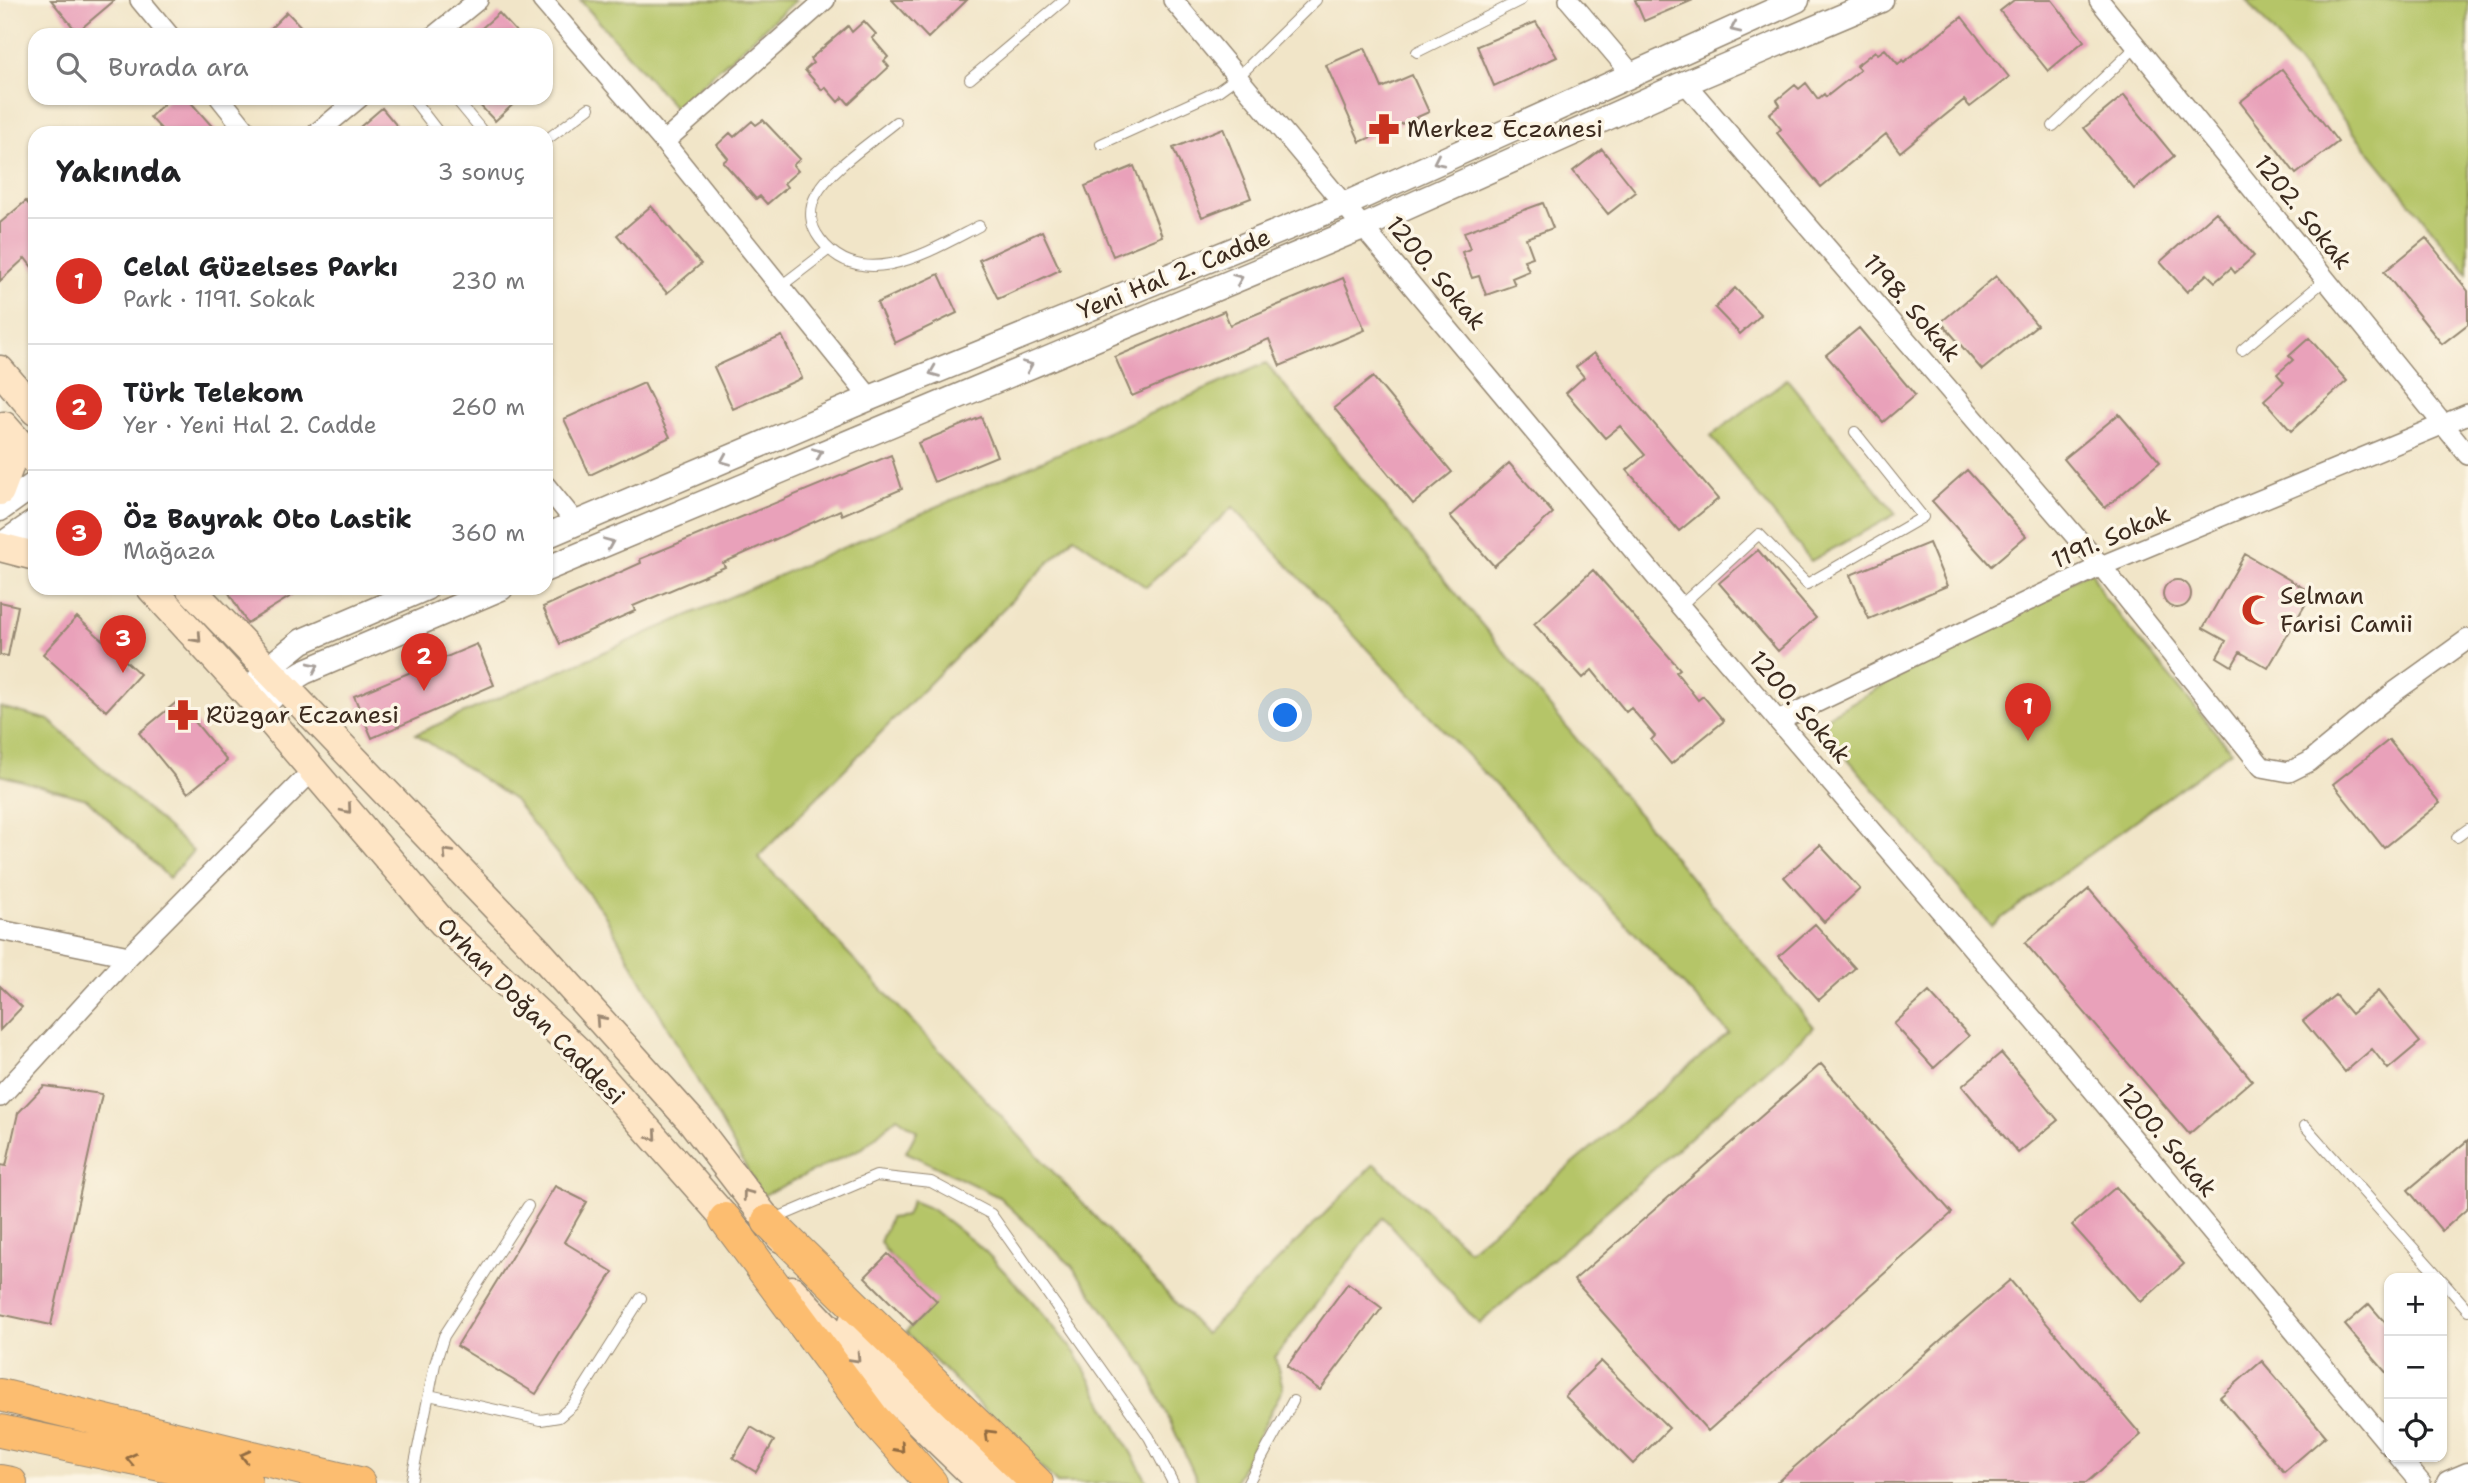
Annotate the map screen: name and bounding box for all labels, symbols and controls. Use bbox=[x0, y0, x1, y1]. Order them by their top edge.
one-way arrow bbox=[1730, 20, 1742, 34]
search box bbox=[28, 28, 553, 105]
icon: search bbox=[52, 48, 90, 86]
text: Burada ara bbox=[108, 49, 249, 84]
pharmacy icon: Merkez Eczanesi bbox=[1367, 112, 1401, 146]
place label: Merkez Eczanesi bbox=[1407, 113, 1603, 145]
street label: 1202. Sokak bbox=[2247, 148, 2359, 276]
text: Yakında bbox=[56, 151, 181, 192]
one-way arrow bbox=[1433, 153, 1445, 167]
text: 3 sonuç bbox=[438, 157, 525, 187]
street label: 1200. Sokak bbox=[1379, 209, 1493, 337]
street label: Yeni Hal 2. Cadde bbox=[1073, 221, 1275, 327]
street label: 1198. Sokak bbox=[1856, 247, 1968, 369]
text: Celal Güzelses Parkı bbox=[123, 249, 398, 284]
text: 1 bbox=[74, 266, 84, 296]
text: 230 m bbox=[451, 266, 525, 296]
one-way arrow bbox=[1232, 273, 1244, 287]
text: Park · 1191. Sokak bbox=[123, 284, 316, 314]
one-way arrow bbox=[1021, 360, 1033, 374]
one-way arrow bbox=[929, 363, 941, 377]
text: Türk Telekom bbox=[123, 375, 304, 410]
text: 2 bbox=[71, 392, 87, 422]
text: 260 m bbox=[451, 392, 525, 422]
text: Yer · Yeni Hal 2. Cadde bbox=[123, 410, 377, 440]
one-way arrow bbox=[811, 448, 823, 462]
one-way arrow bbox=[719, 452, 732, 466]
street label: 1191. Sokak bbox=[2047, 498, 2175, 576]
text: Öz Bayrak Oto Lastik bbox=[123, 501, 412, 536]
text: 3 bbox=[71, 518, 87, 548]
text: 360 m bbox=[450, 518, 525, 548]
text: Mağaza bbox=[123, 536, 215, 566]
one-way arrow bbox=[602, 537, 614, 551]
place label: Selman Farisi Camii bbox=[2280, 580, 2413, 640]
mosque icon: Selman Farisi Camii bbox=[2240, 593, 2274, 627]
pin: 3 bbox=[100, 615, 146, 673]
one-way arrow bbox=[189, 630, 202, 643]
pin: 2 bbox=[401, 633, 447, 691]
street label: 1200. Sokak bbox=[1742, 644, 1858, 770]
one-way arrow bbox=[307, 662, 319, 676]
pin: 1 bbox=[2005, 683, 2051, 741]
pharmacy icon: Rüzgar Eczanesi bbox=[166, 698, 200, 732]
your location bbox=[1268, 698, 1302, 732]
place label: Rüzgar Eczanesi bbox=[206, 699, 399, 731]
one-way arrow bbox=[339, 801, 351, 814]
one-way arrow bbox=[442, 848, 455, 861]
street label: Orhan Doğan Caddesi bbox=[430, 910, 632, 1112]
one-way arrow bbox=[596, 1016, 609, 1029]
street label: 1200. Sokak bbox=[2110, 1076, 2224, 1204]
one-way arrow bbox=[645, 1128, 657, 1141]
one-way arrow bbox=[743, 1189, 756, 1202]
map controls bbox=[2384, 1273, 2447, 1462]
button: + bbox=[2384, 1273, 2447, 1336]
button: − bbox=[2384, 1336, 2447, 1399]
one-way arrow bbox=[848, 1350, 861, 1363]
button: locate bbox=[2384, 1399, 2447, 1462]
one-way arrow bbox=[985, 1430, 997, 1442]
one-way arrow bbox=[892, 1440, 904, 1453]
one-way arrow bbox=[239, 1450, 251, 1464]
one-way arrow bbox=[125, 1452, 137, 1467]

